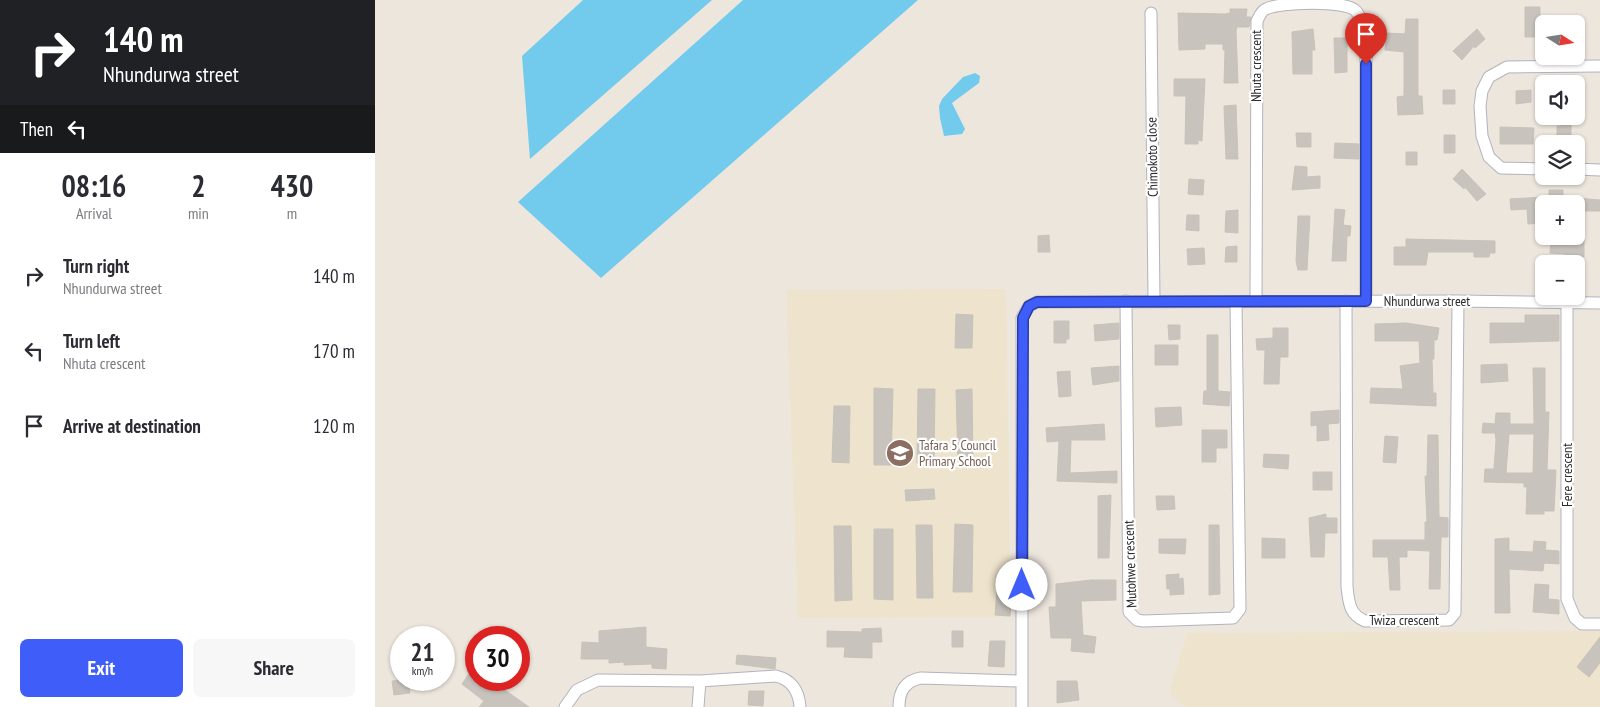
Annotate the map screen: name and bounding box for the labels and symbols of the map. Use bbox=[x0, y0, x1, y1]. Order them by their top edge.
pin bbox=[1345, 13, 1387, 64]
north arrow bbox=[1535, 15, 1585, 65]
street label: Nhuta crescent bbox=[1247, 30, 1265, 102]
street label: Chimokoto close bbox=[1142, 117, 1162, 197]
street label: Nhundurwa street bbox=[1384, 292, 1470, 310]
place label: Tafara 5 Council Primary School bbox=[919, 436, 997, 470]
school or university icon: Tafara 5 Council Primary School bbox=[885, 438, 915, 468]
street label: Fere crescent bbox=[1558, 443, 1576, 507]
street label: Mutohwe crescent bbox=[1119, 520, 1141, 608]
position arrow bbox=[995, 558, 1047, 610]
street label: Twiza crescent bbox=[1369, 611, 1439, 629]
speed limit sign: 30 bbox=[465, 626, 530, 691]

